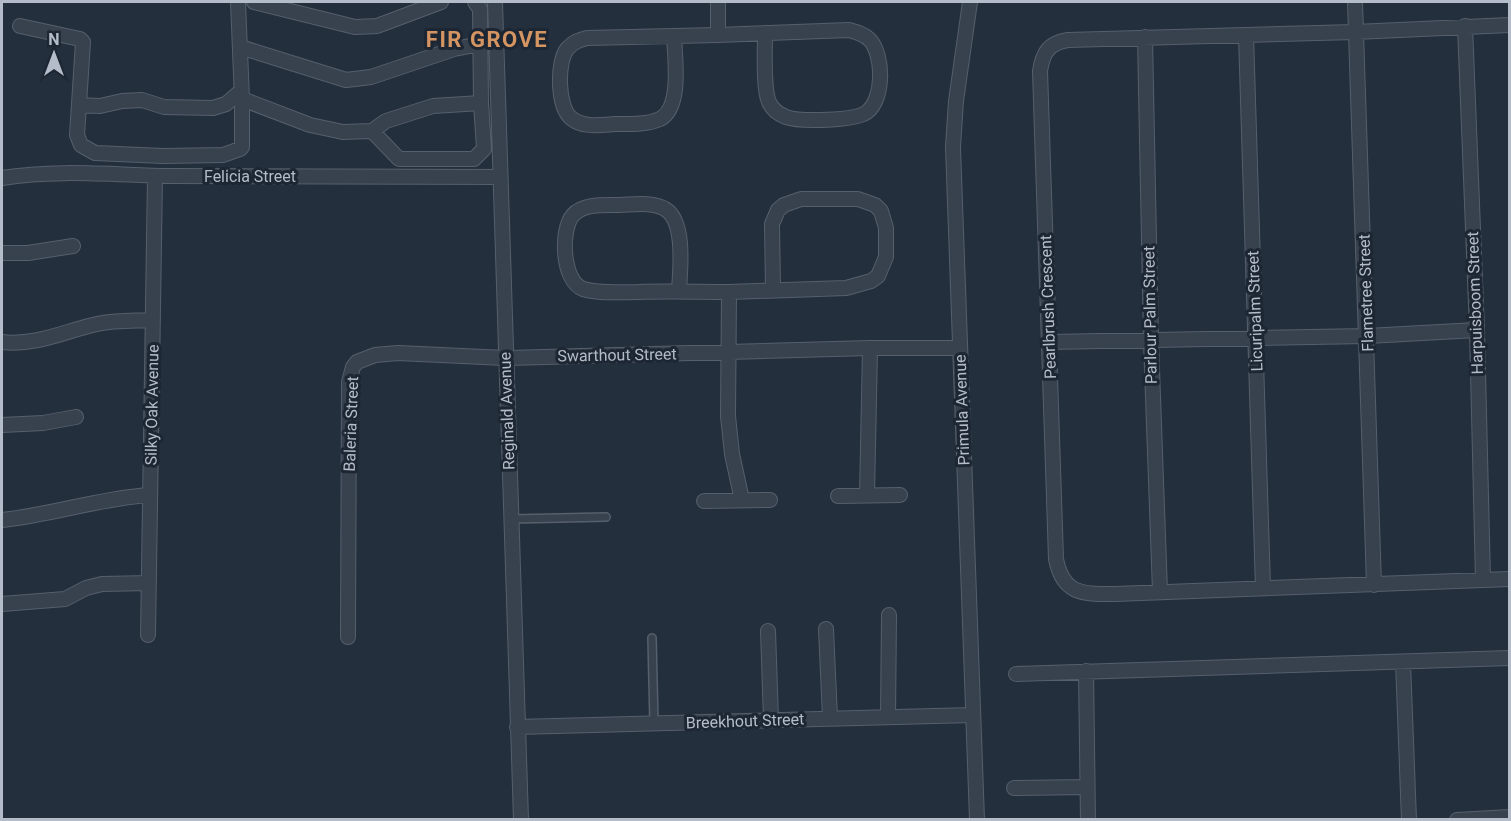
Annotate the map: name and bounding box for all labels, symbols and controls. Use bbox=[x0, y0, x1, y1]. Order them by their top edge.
north arrow bbox=[24, 24, 84, 84]
district label: FIR GROVE bbox=[426, 27, 548, 52]
text: N bbox=[48, 30, 60, 49]
street label: Felicia Street bbox=[204, 167, 296, 186]
street label: Harpuisboom Street bbox=[1463, 231, 1487, 375]
street label: Flametree Street bbox=[1354, 234, 1378, 352]
street label: Pearlbrush Crescent bbox=[1036, 235, 1060, 379]
street label: Parlour Palm Street bbox=[1139, 246, 1161, 384]
street label: Licuripalm Street bbox=[1243, 250, 1267, 372]
street label: Silky Oak Avenue bbox=[141, 344, 163, 466]
street label: Swarthout Street bbox=[557, 344, 677, 366]
street label: Reginald Avenue bbox=[495, 352, 519, 470]
street label: Primula Avenue bbox=[951, 354, 973, 466]
street label: Baleria Street bbox=[340, 376, 362, 472]
street label: Breekhout Street bbox=[685, 709, 805, 733]

